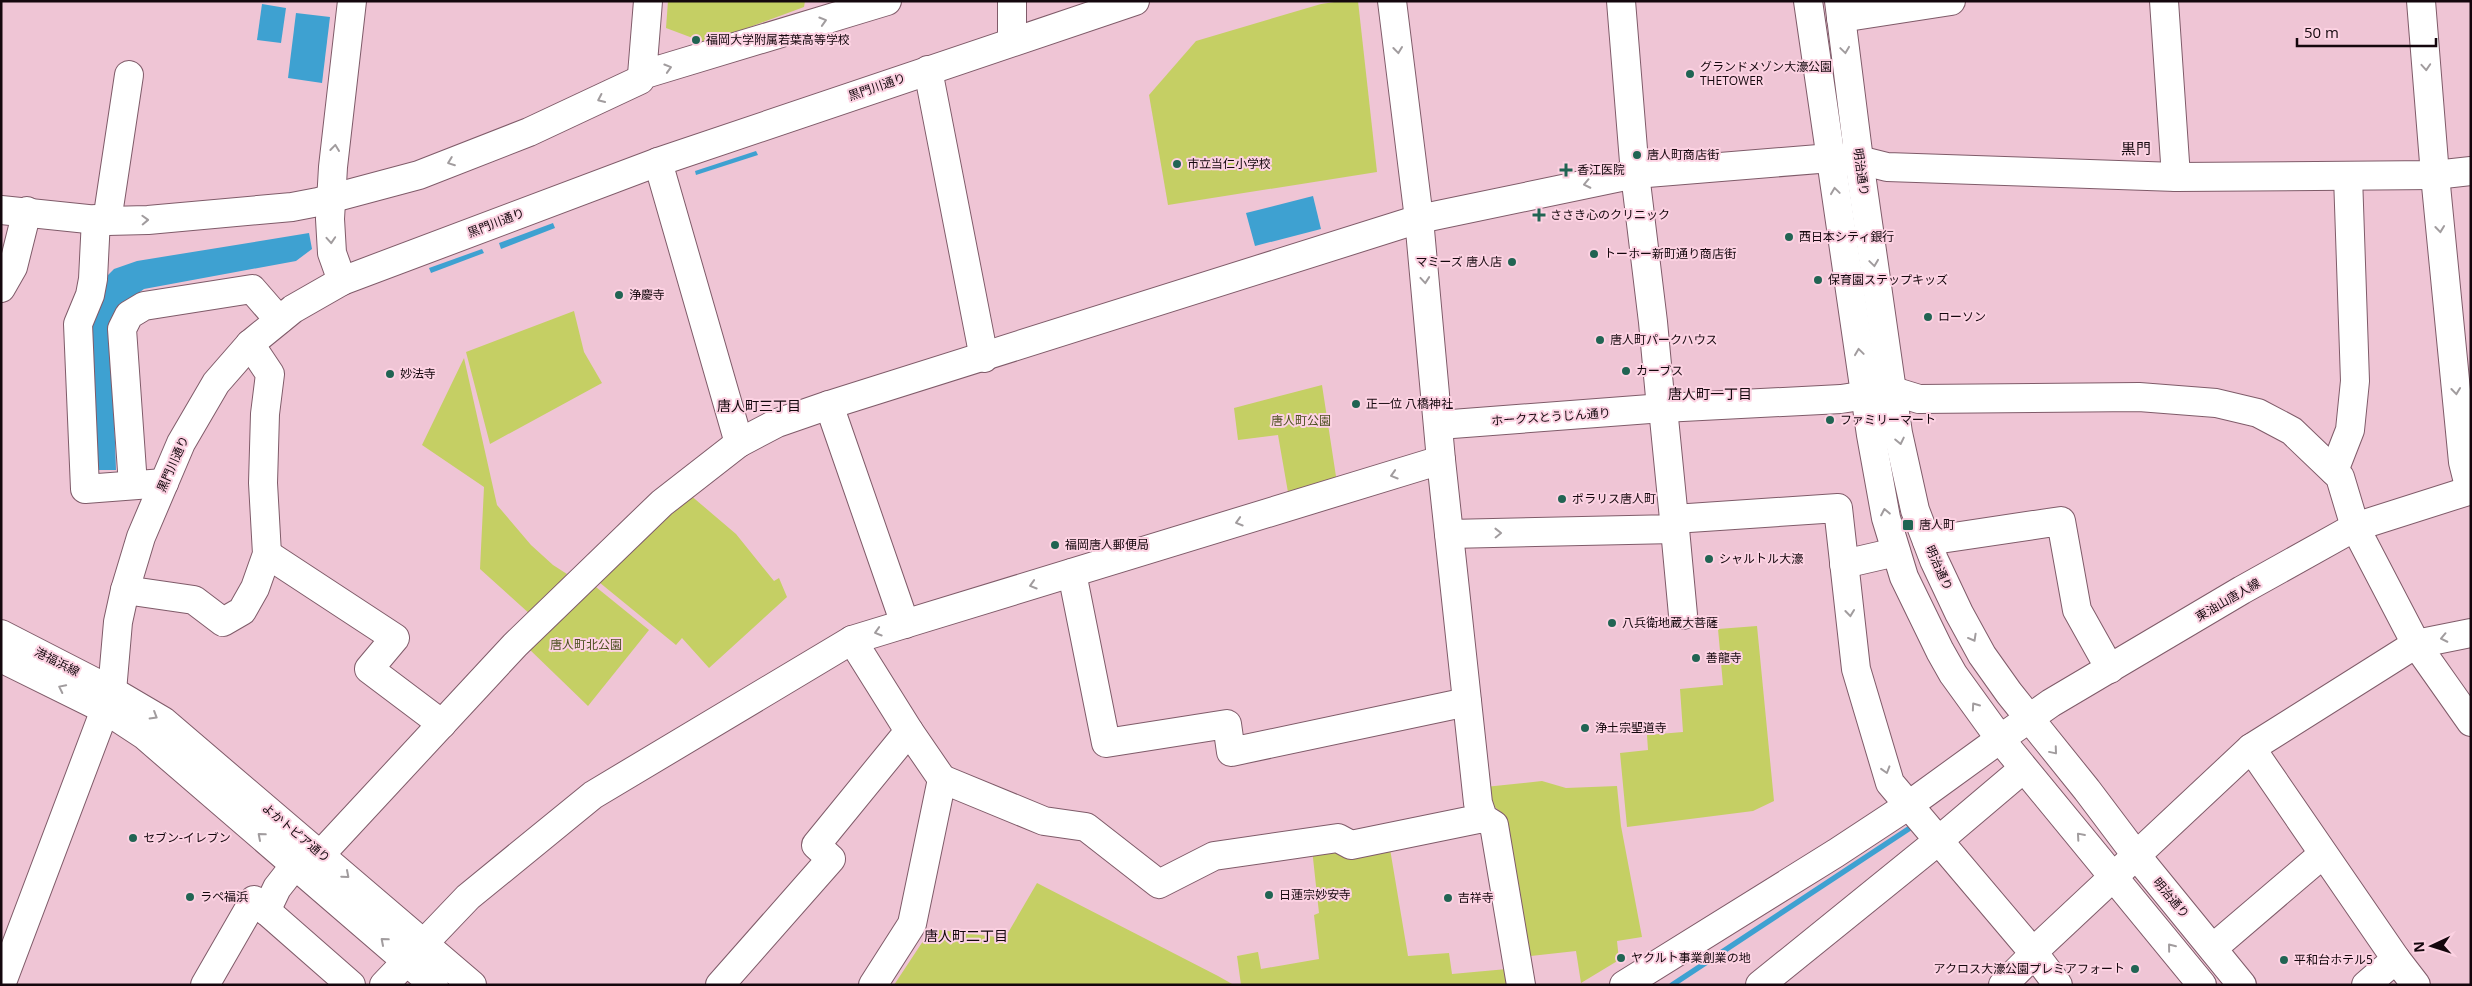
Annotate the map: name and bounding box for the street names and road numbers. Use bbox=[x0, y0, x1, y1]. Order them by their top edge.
street label: 黒門川通り bbox=[846, 69, 908, 104]
street label: 明治通り bbox=[1850, 147, 1873, 197]
street label: 黒門川通り bbox=[465, 204, 527, 241]
street label: ホークスとうじん通り bbox=[1491, 404, 1611, 429]
street label: 黒門川通り bbox=[153, 433, 193, 495]
street label: 明治通り bbox=[1922, 542, 1957, 593]
street label: 東油山唐人線 bbox=[2192, 574, 2263, 625]
street label: 港福浜線 bbox=[32, 643, 82, 680]
street label: よかトピア通り bbox=[259, 799, 334, 866]
street label: 明治通り bbox=[2149, 874, 2193, 922]

